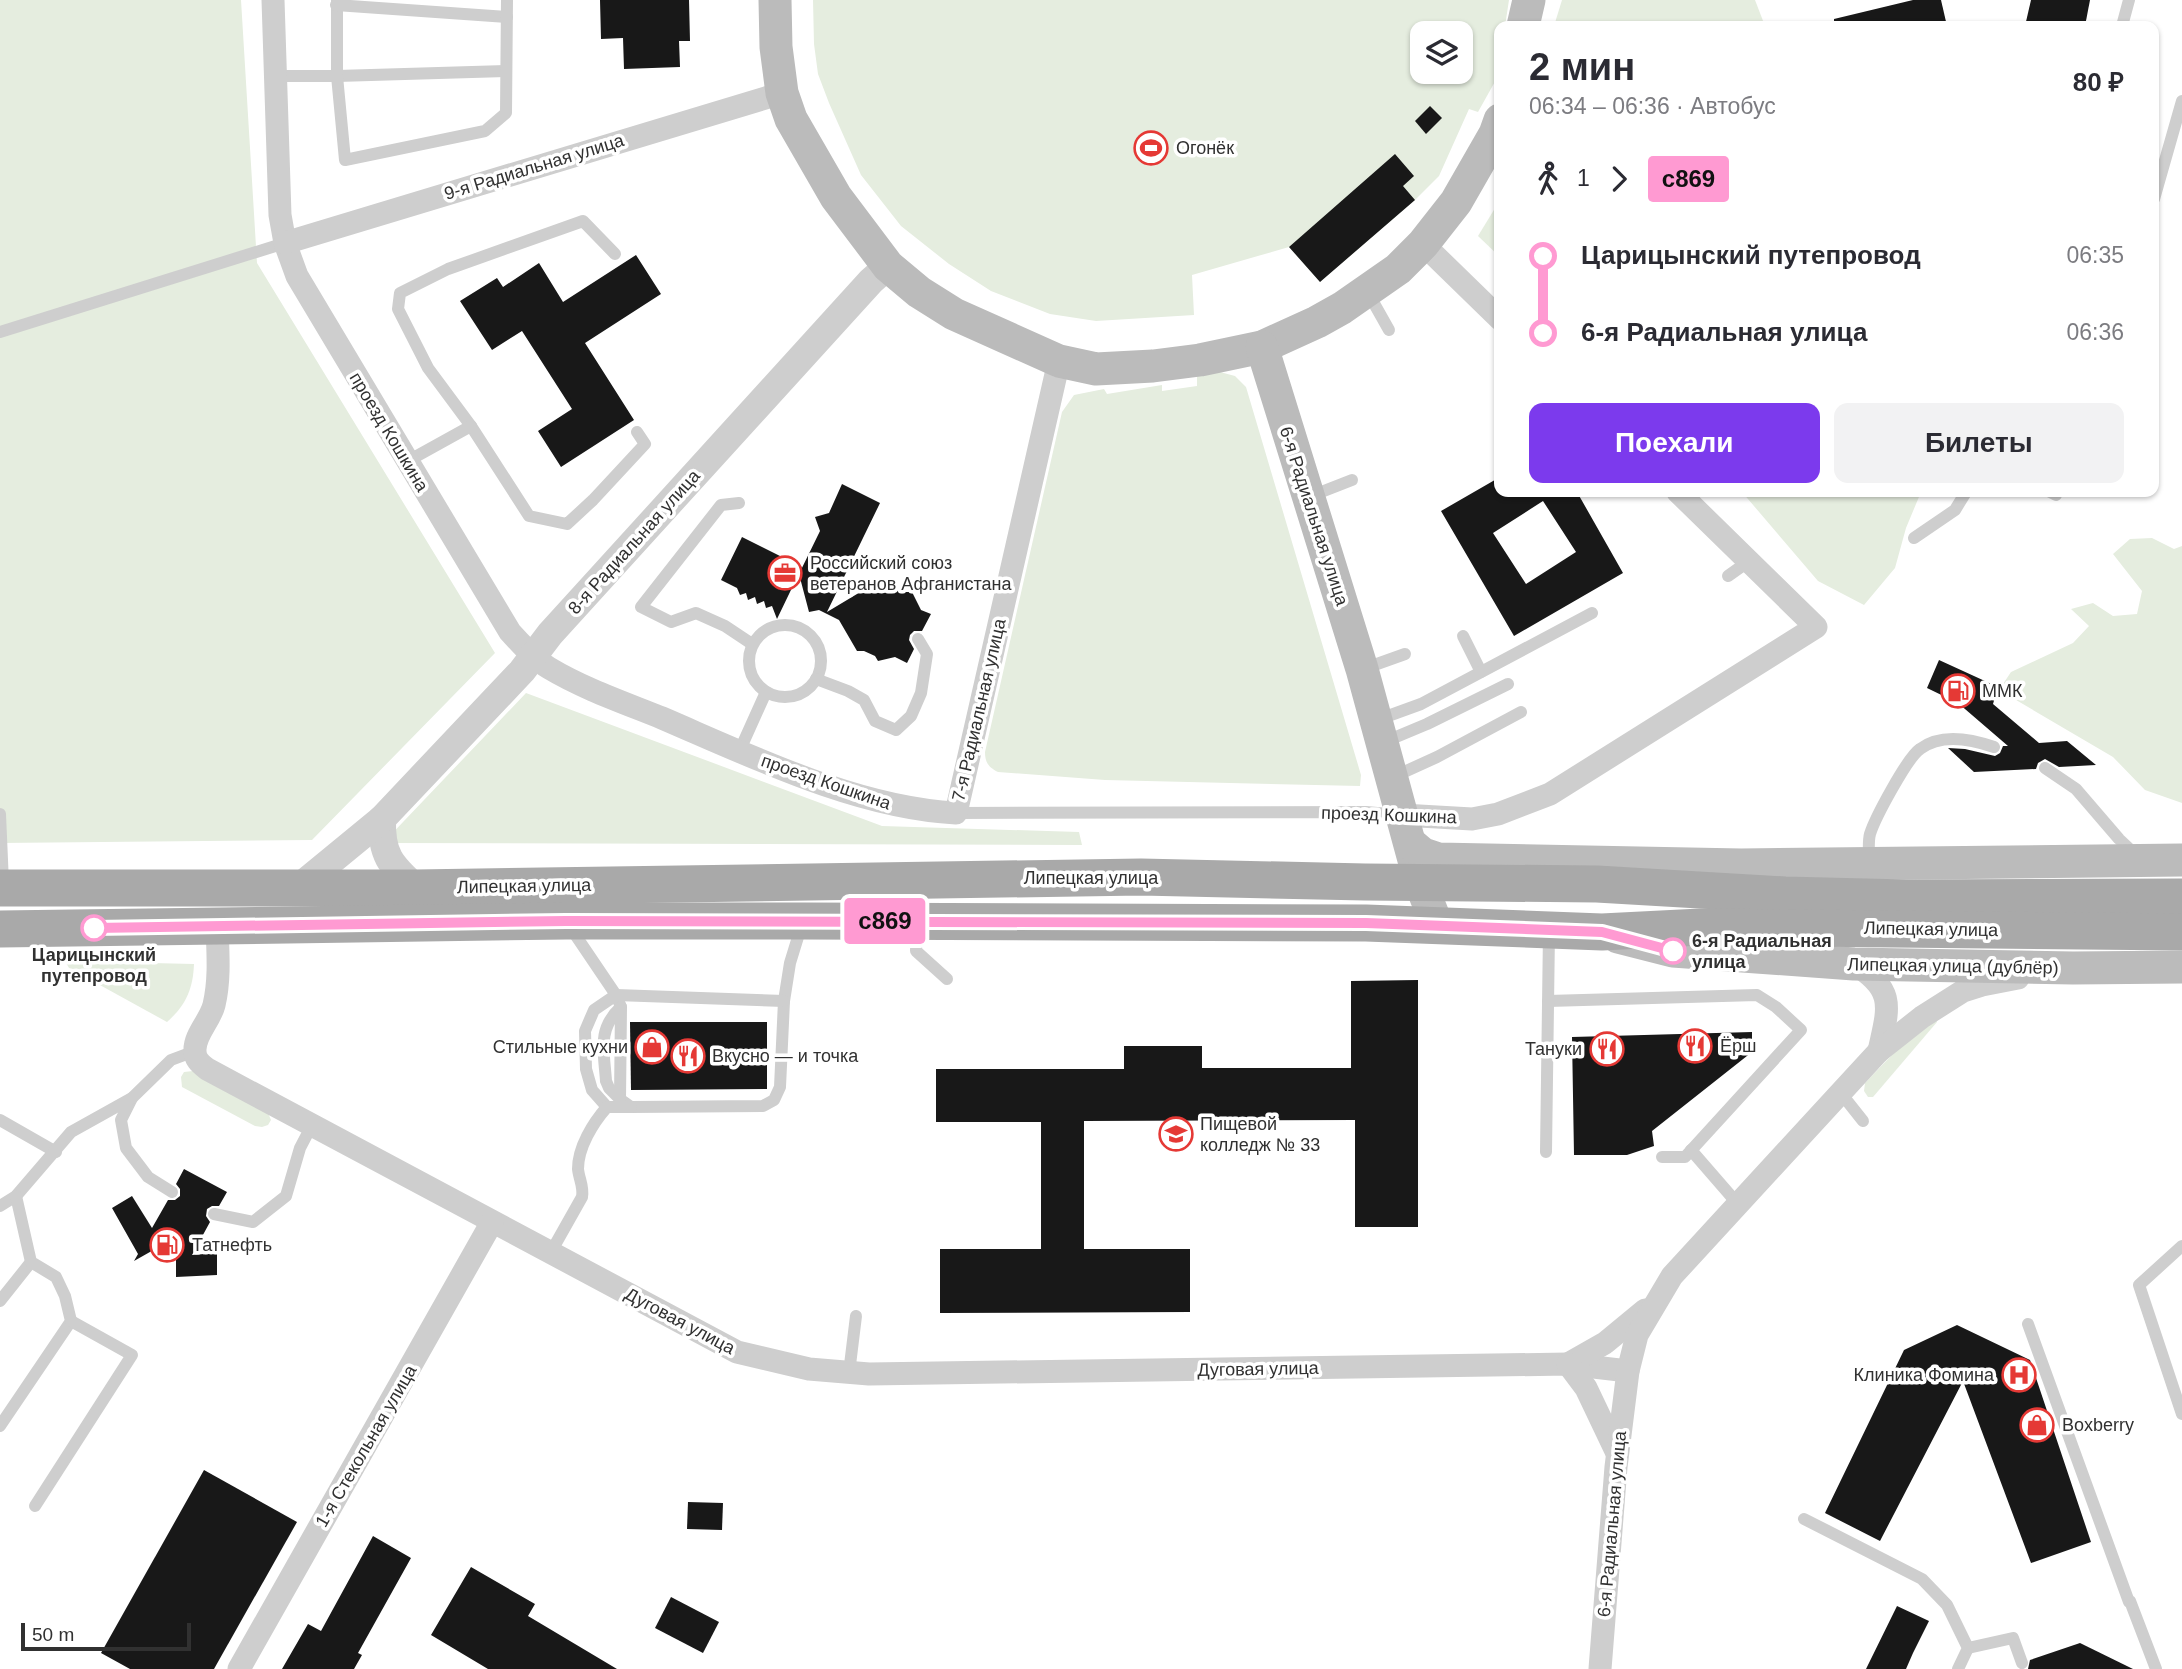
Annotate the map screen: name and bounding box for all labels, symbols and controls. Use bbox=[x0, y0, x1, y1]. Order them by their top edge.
map controls bbox=[1410, 21, 1473, 84]
button: layers bbox=[1410, 21, 1473, 84]
text: 2 мин bbox=[1529, 46, 1635, 88]
text: 80 ₽ bbox=[2073, 67, 2124, 97]
text: 06:34 – 06:36 · Автобус bbox=[1529, 93, 1776, 119]
sports icon: Огонёк bbox=[1132, 129, 1170, 167]
street label: 9-я Радиальная улица bbox=[442, 130, 627, 204]
place label: Огонёк bbox=[1176, 138, 1234, 158]
icon: walk bbox=[1529, 160, 1567, 198]
icon: forward bbox=[1600, 160, 1638, 198]
text: 1 bbox=[1577, 165, 1590, 191]
text: с869 bbox=[1662, 165, 1715, 192]
text: Царицынский путепровод bbox=[1581, 240, 1921, 270]
text: 06:35 bbox=[2066, 242, 2124, 268]
text: 6-я Радиальная улица bbox=[1581, 317, 1867, 347]
text: 06:36 bbox=[2066, 319, 2124, 345]
street label: проезд Кошкина bbox=[346, 369, 433, 496]
button: Поехали bbox=[1529, 403, 1820, 483]
button: Билеты bbox=[1834, 403, 2124, 483]
street label: 6-я Радиальная улица bbox=[1276, 424, 1353, 609]
street label: 8-я Радиальная улица bbox=[564, 465, 705, 618]
place label: Российский союз ветеранов Афганистана bbox=[810, 553, 1013, 594]
office icon: Российский союз ветеранов Афганистана bbox=[766, 554, 804, 592]
street label: 7-я Радиальная улица bbox=[948, 616, 1010, 803]
fuel station icon: ММК bbox=[1939, 672, 1977, 710]
place label: ММК bbox=[1982, 681, 2023, 701]
street label: проезд Кошкина bbox=[759, 750, 894, 814]
street label: проезд Кошкина bbox=[1321, 803, 1458, 827]
street label: Липецкая улица bbox=[1024, 868, 1159, 888]
street label: Липецкая улица bbox=[457, 875, 592, 897]
line badge: с869 bbox=[836, 898, 934, 944]
text: с869 bbox=[858, 907, 912, 934]
marker: Царицынский путепровод bbox=[81, 915, 107, 941]
street label: Липецкая улица bbox=[1864, 918, 1999, 940]
place label: 6-я Радиальная улица bbox=[1692, 931, 1832, 972]
marker: 6-я Радиальная улица bbox=[1660, 938, 1686, 964]
place label: Царицынский путепровод bbox=[32, 945, 156, 986]
street label: Липецкая улица (дублёр) bbox=[1847, 954, 2059, 978]
restaurant icon: Ёрш bbox=[1676, 1027, 1714, 1065]
shop icon: Стильные кухни bbox=[633, 1028, 671, 1066]
restaurant icon: Тануки bbox=[1588, 1030, 1626, 1068]
place label: Ёрш bbox=[1720, 1036, 1756, 1056]
place label: Стильные кухни bbox=[493, 1037, 628, 1057]
restaurant icon: Вкусно — и точка bbox=[669, 1037, 707, 1075]
place label: Тануки bbox=[1525, 1039, 1582, 1059]
place label: Вкусно — и точка bbox=[712, 1046, 859, 1066]
place label: Пищевой колледж № 33 bbox=[1200, 1114, 1320, 1155]
school or university icon: Пищевой колледж № 33 bbox=[1157, 1115, 1195, 1153]
fuel station icon: Татнефть bbox=[148, 1226, 186, 1264]
place label: Татнефть bbox=[192, 1235, 272, 1255]
street label: Дуговая улица bbox=[622, 1284, 739, 1359]
hospital icon: Клиника Фомина bbox=[2000, 1356, 2038, 1394]
street label: Дуговая улица bbox=[1197, 1358, 1320, 1380]
street label: 1-я Стекольная улица bbox=[311, 1361, 421, 1530]
place label: Клиника Фомина bbox=[1854, 1365, 1995, 1385]
shop icon: Boxberry bbox=[2018, 1406, 2056, 1444]
place label: Boxberry bbox=[2062, 1415, 2134, 1435]
street label: 6-я Радиальная улица bbox=[1594, 1429, 1630, 1618]
scale bar bbox=[21, 1620, 191, 1652]
text: 50 m bbox=[32, 1624, 74, 1645]

